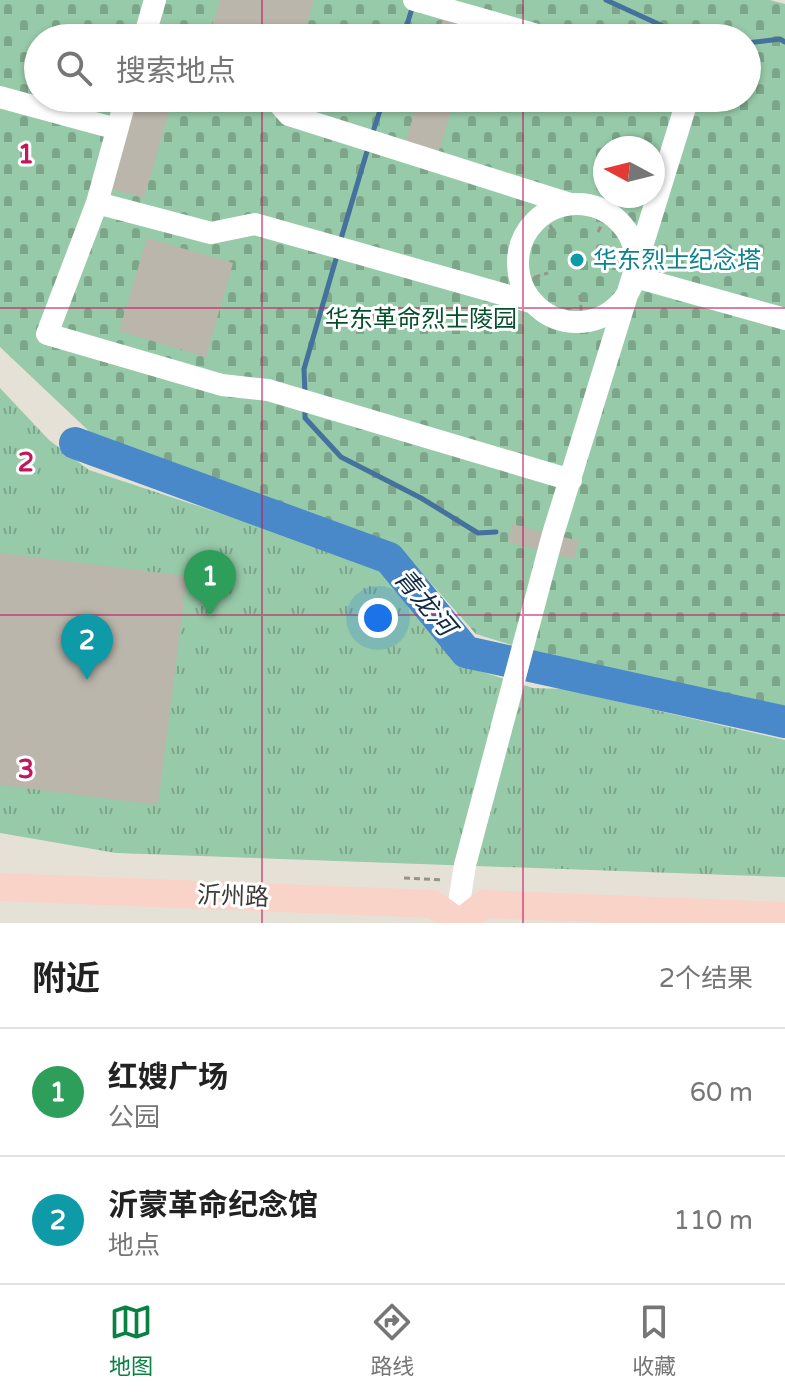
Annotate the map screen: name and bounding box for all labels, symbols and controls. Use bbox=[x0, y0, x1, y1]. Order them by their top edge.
search box bbox=[24, 24, 761, 112]
icon: search bbox=[52, 46, 96, 90]
text: 搜索地点 bbox=[116, 53, 236, 90]
north arrow bbox=[593, 136, 665, 208]
text: 1 bbox=[18, 139, 34, 170]
place label: 华东烈士纪念塔 bbox=[593, 246, 761, 275]
marker: 华东烈士纪念塔 bbox=[568, 251, 586, 269]
park label: 华东革命烈士陵园 bbox=[325, 305, 517, 334]
text: 2 bbox=[18, 447, 34, 478]
pin: 1 bbox=[184, 550, 236, 616]
water label: 青龙河 bbox=[388, 562, 465, 646]
your location bbox=[358, 598, 398, 638]
pin: 2 bbox=[61, 614, 113, 680]
text: 3 bbox=[18, 754, 34, 785]
street label: 沂州路 bbox=[196, 881, 269, 912]
text: 附近 bbox=[32, 959, 100, 1000]
text: 2个结果 bbox=[659, 963, 753, 994]
text: 红嫂广场 bbox=[108, 1059, 228, 1096]
text: 1 bbox=[50, 1077, 66, 1108]
text: 60 m bbox=[690, 1077, 753, 1108]
text: 公园 bbox=[108, 1102, 160, 1133]
text: 沂蒙革命纪念馆 bbox=[108, 1187, 318, 1224]
text: 2 bbox=[50, 1205, 66, 1236]
text: 110 m bbox=[673, 1205, 753, 1236]
text: 地点 bbox=[108, 1230, 160, 1261]
tab: 地图 bbox=[109, 1300, 153, 1380]
tab: 路线 bbox=[370, 1300, 414, 1380]
tab: 收藏 bbox=[632, 1300, 676, 1380]

